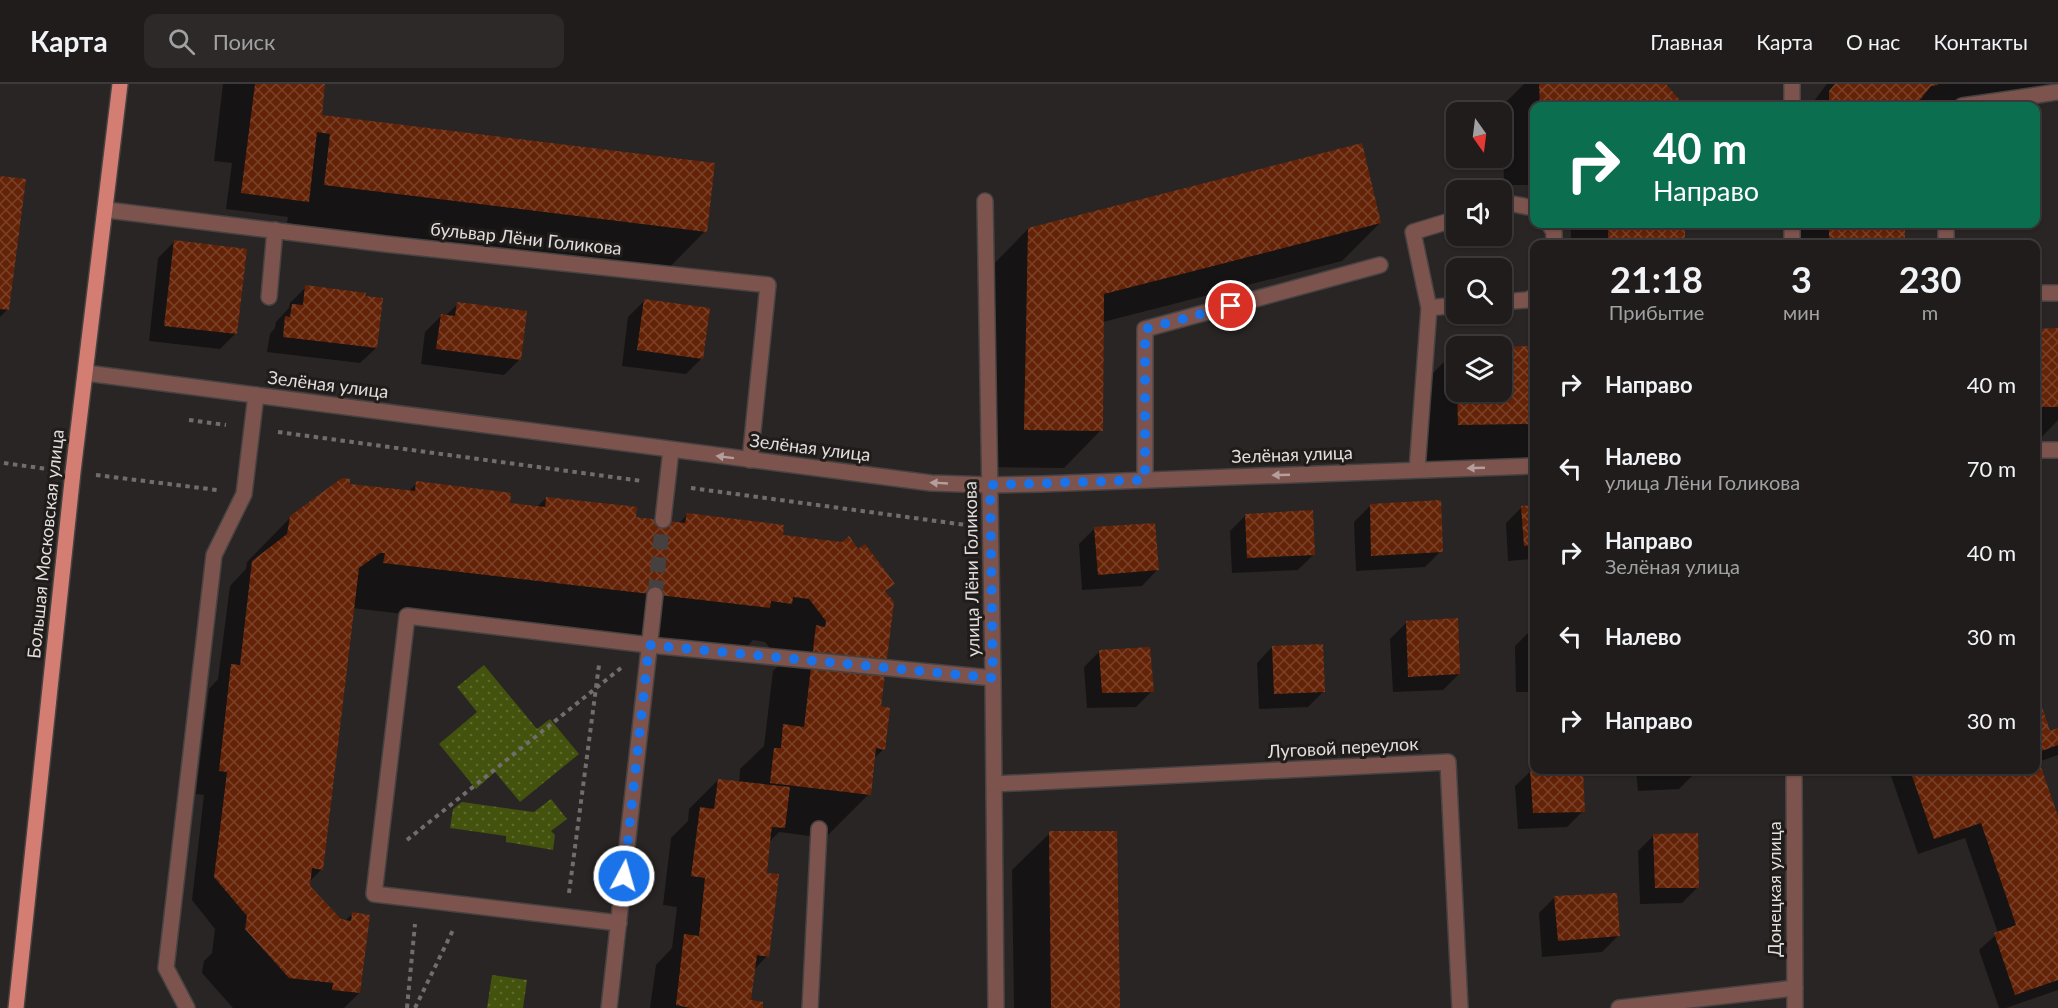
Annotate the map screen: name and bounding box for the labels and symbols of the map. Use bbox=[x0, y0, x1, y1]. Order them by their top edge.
north arrow bbox=[1446, 102, 1512, 168]
street label: бульвар Лёни Голикова bbox=[429, 217, 623, 259]
pin bbox=[1205, 280, 1256, 331]
street label: Зелёная улица bbox=[266, 366, 390, 402]
street label: Большая Московская улица bbox=[22, 428, 68, 660]
street label: Зелёная улица bbox=[748, 429, 872, 465]
street label: Зелёная улица bbox=[1231, 441, 1353, 467]
one-way arrow bbox=[715, 452, 734, 461]
one-way arrow bbox=[1467, 463, 1486, 473]
one-way arrow bbox=[1272, 471, 1291, 480]
one-way arrow bbox=[930, 478, 949, 487]
street label: улица Лёни Голикова bbox=[958, 481, 984, 657]
street label: Луговой переулок bbox=[1266, 732, 1420, 762]
street label: Донецкая улица bbox=[1763, 821, 1785, 957]
position arrow bbox=[592, 844, 656, 908]

